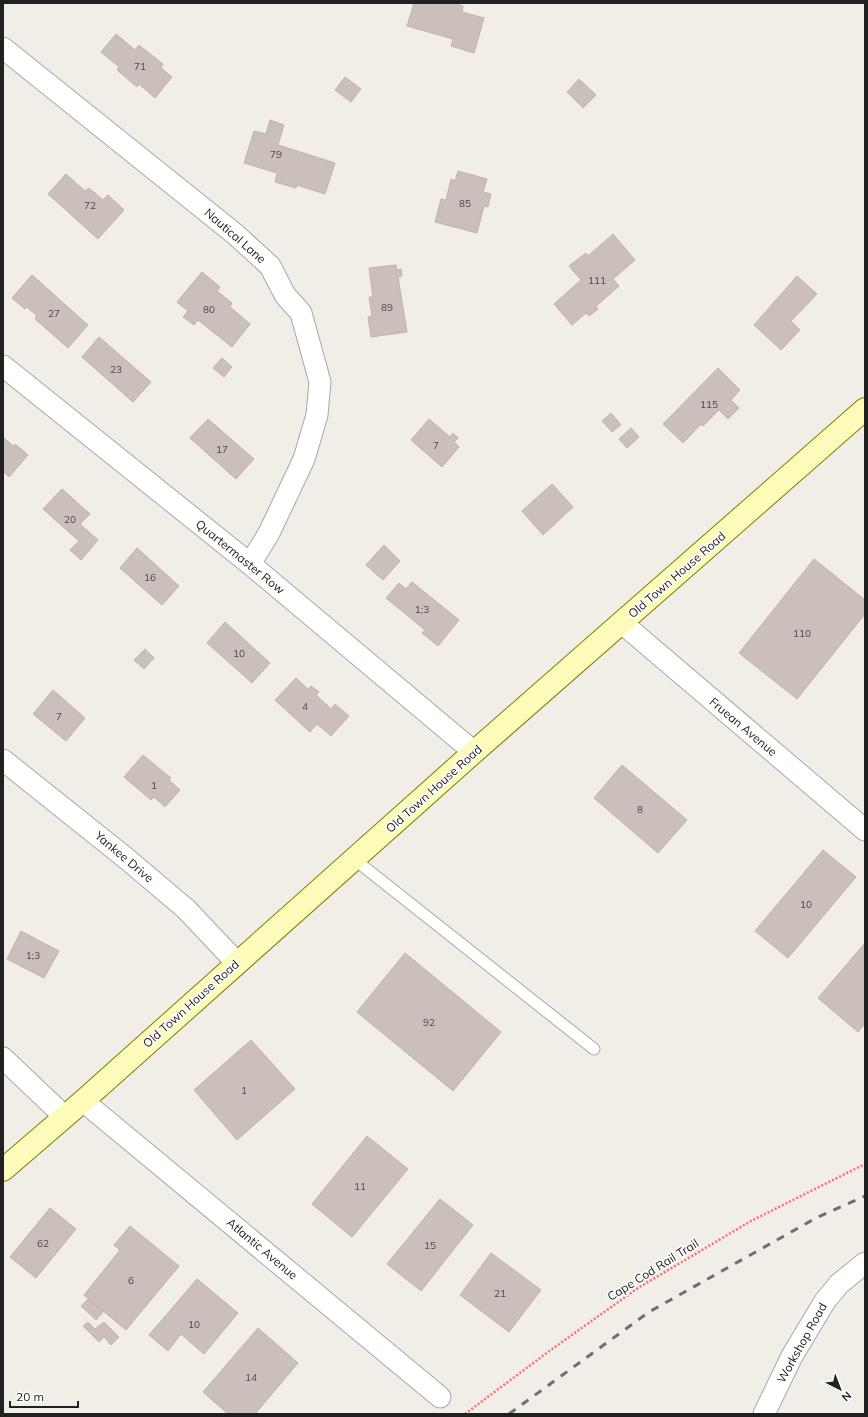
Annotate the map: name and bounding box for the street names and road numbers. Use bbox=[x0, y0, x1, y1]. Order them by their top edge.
street label: Nautical Lane bbox=[202, 205, 269, 266]
street label: Quartermaster Row bbox=[193, 516, 288, 597]
street label: Old Town House Road bbox=[625, 528, 728, 621]
street label: Fruean Avenue bbox=[706, 694, 780, 759]
street label: Old Town House Road bbox=[383, 742, 485, 836]
street label: Yankee Drive bbox=[91, 827, 157, 885]
street label: Old Town House Road bbox=[140, 957, 242, 1051]
street label: Atlantic Avenue bbox=[224, 1215, 301, 1283]
street label: Cape Cod Rail Trail bbox=[604, 1235, 701, 1304]
street label: Workshop Road bbox=[773, 1300, 830, 1386]

